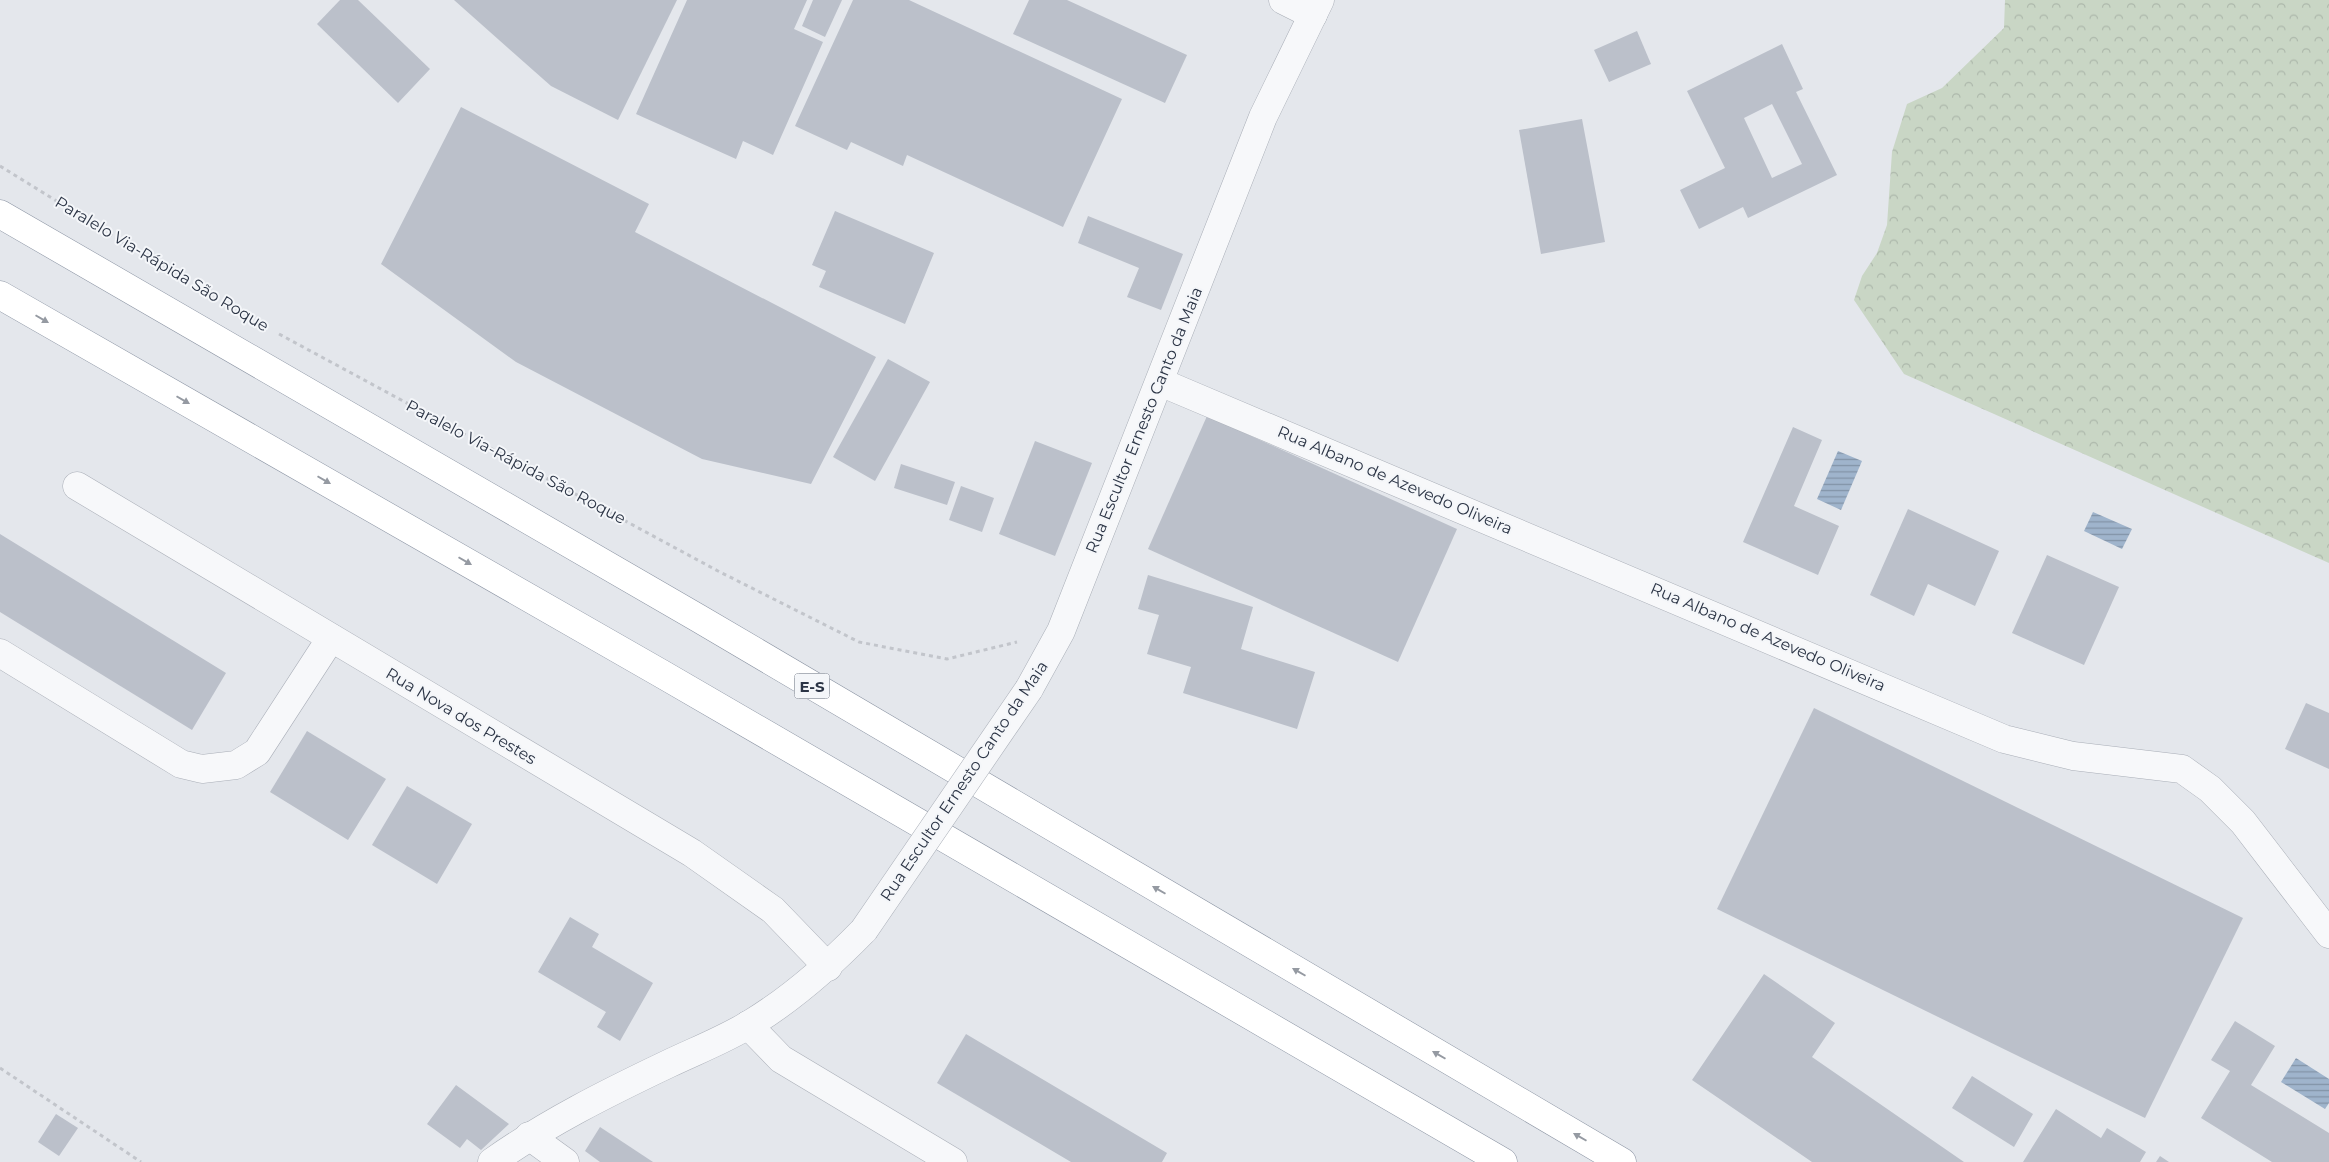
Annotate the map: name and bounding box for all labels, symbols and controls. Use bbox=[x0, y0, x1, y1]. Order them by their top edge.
street label: Paralelo Via-Rápida São Roque bbox=[52, 192, 272, 336]
street label: Rua Escultor Ernesto Canto da Maia bbox=[1082, 284, 1206, 556]
one-way arrow bbox=[36, 314, 49, 323]
one-way arrow bbox=[177, 395, 190, 404]
street label: Paralelo Via-Rápida São Roque bbox=[403, 396, 629, 528]
street label: Rua Albano de Azevedo Oliveira bbox=[1275, 422, 1515, 538]
one-way arrow bbox=[318, 476, 331, 485]
one-way arrow bbox=[458, 557, 473, 565]
street label: Rua Albano de Azevedo Oliveira bbox=[1648, 579, 1888, 695]
street label: Rua Escultor Ernesto Canto da Maia bbox=[876, 657, 1052, 905]
street label: Rua Nova dos Prestes bbox=[382, 664, 540, 769]
road number: E-S bbox=[794, 674, 830, 698]
one-way arrow bbox=[1153, 886, 1166, 895]
one-way arrow bbox=[1293, 968, 1306, 977]
one-way arrow bbox=[1433, 1050, 1446, 1059]
one-way arrow bbox=[1573, 1133, 1586, 1142]

